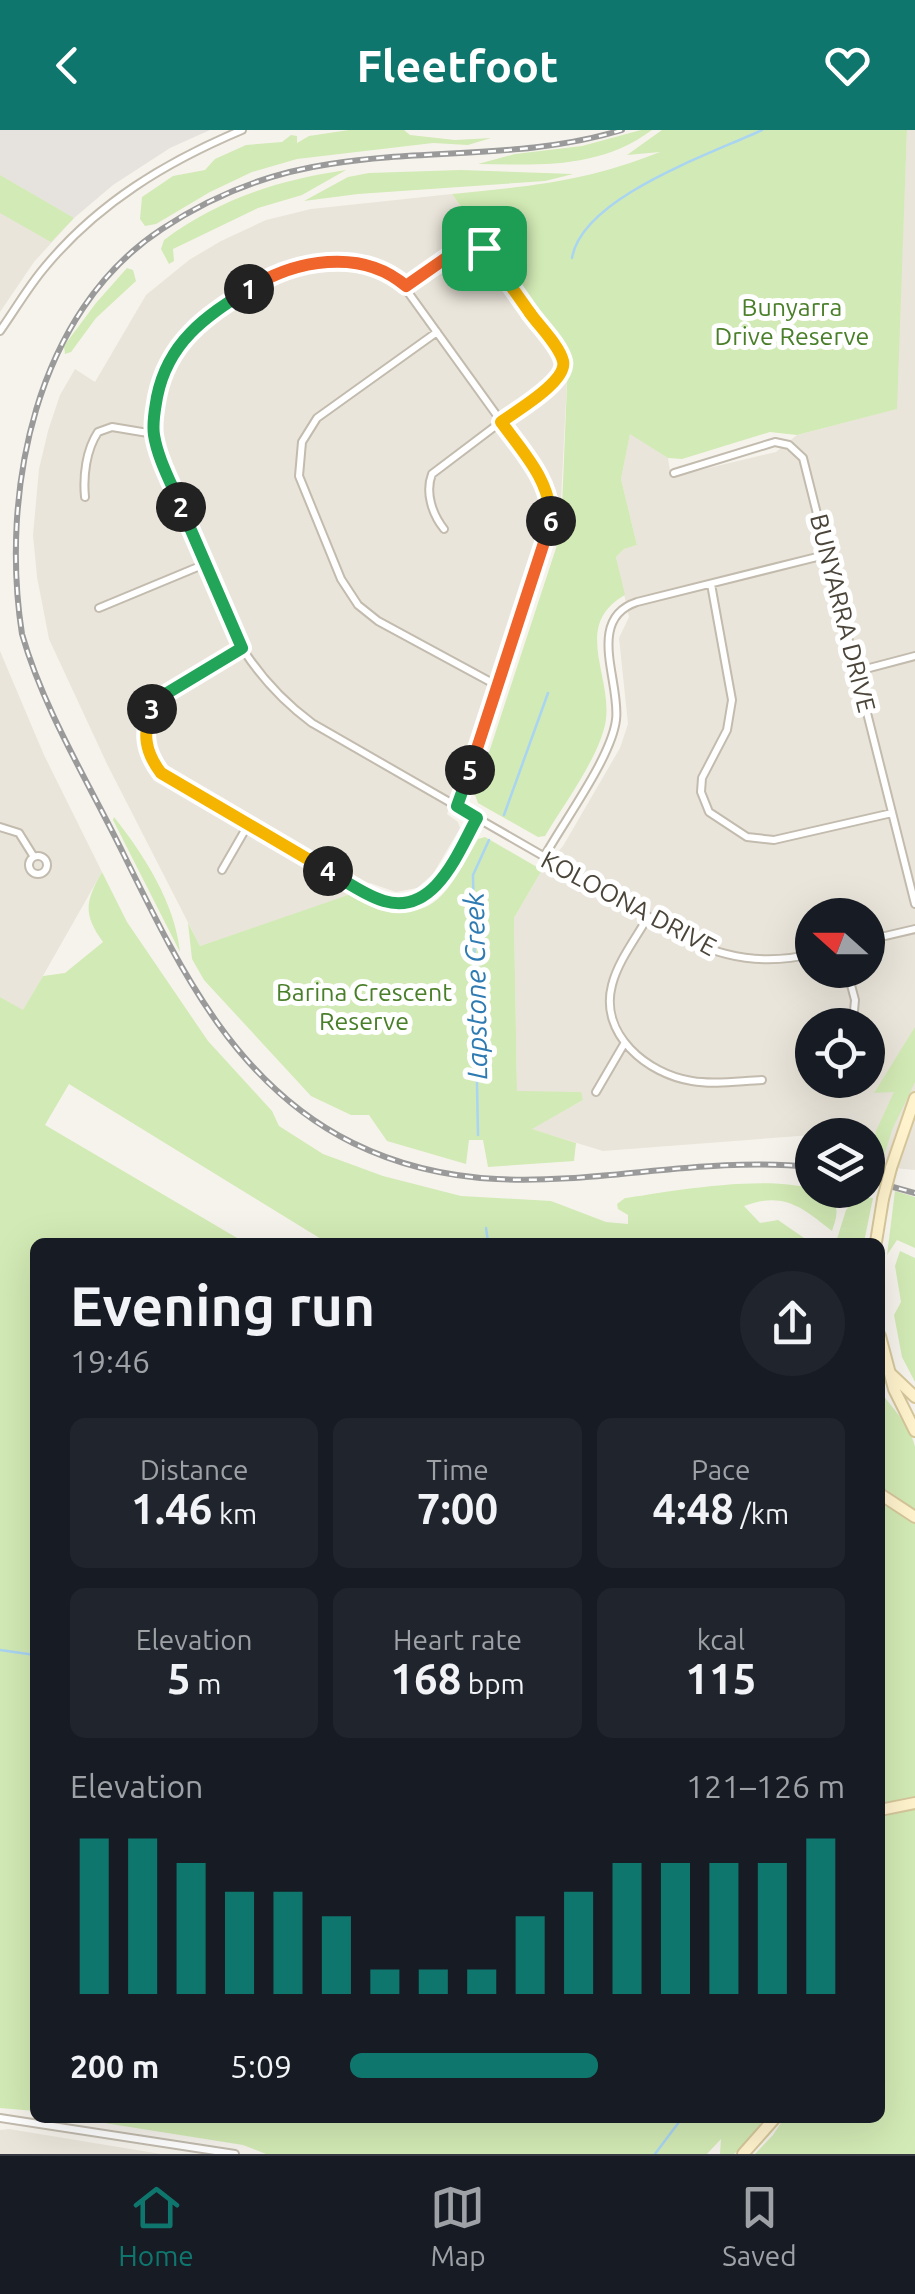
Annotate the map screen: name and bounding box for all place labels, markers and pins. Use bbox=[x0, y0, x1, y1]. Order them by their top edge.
pin bbox=[442, 206, 527, 291]
pin: 1 bbox=[224, 264, 274, 314]
pin: 2 bbox=[156, 482, 206, 532]
pin: 6 bbox=[526, 496, 576, 546]
pin: 3 bbox=[127, 684, 177, 734]
pin: 5 bbox=[445, 745, 495, 795]
pin: 4 bbox=[303, 846, 353, 896]

